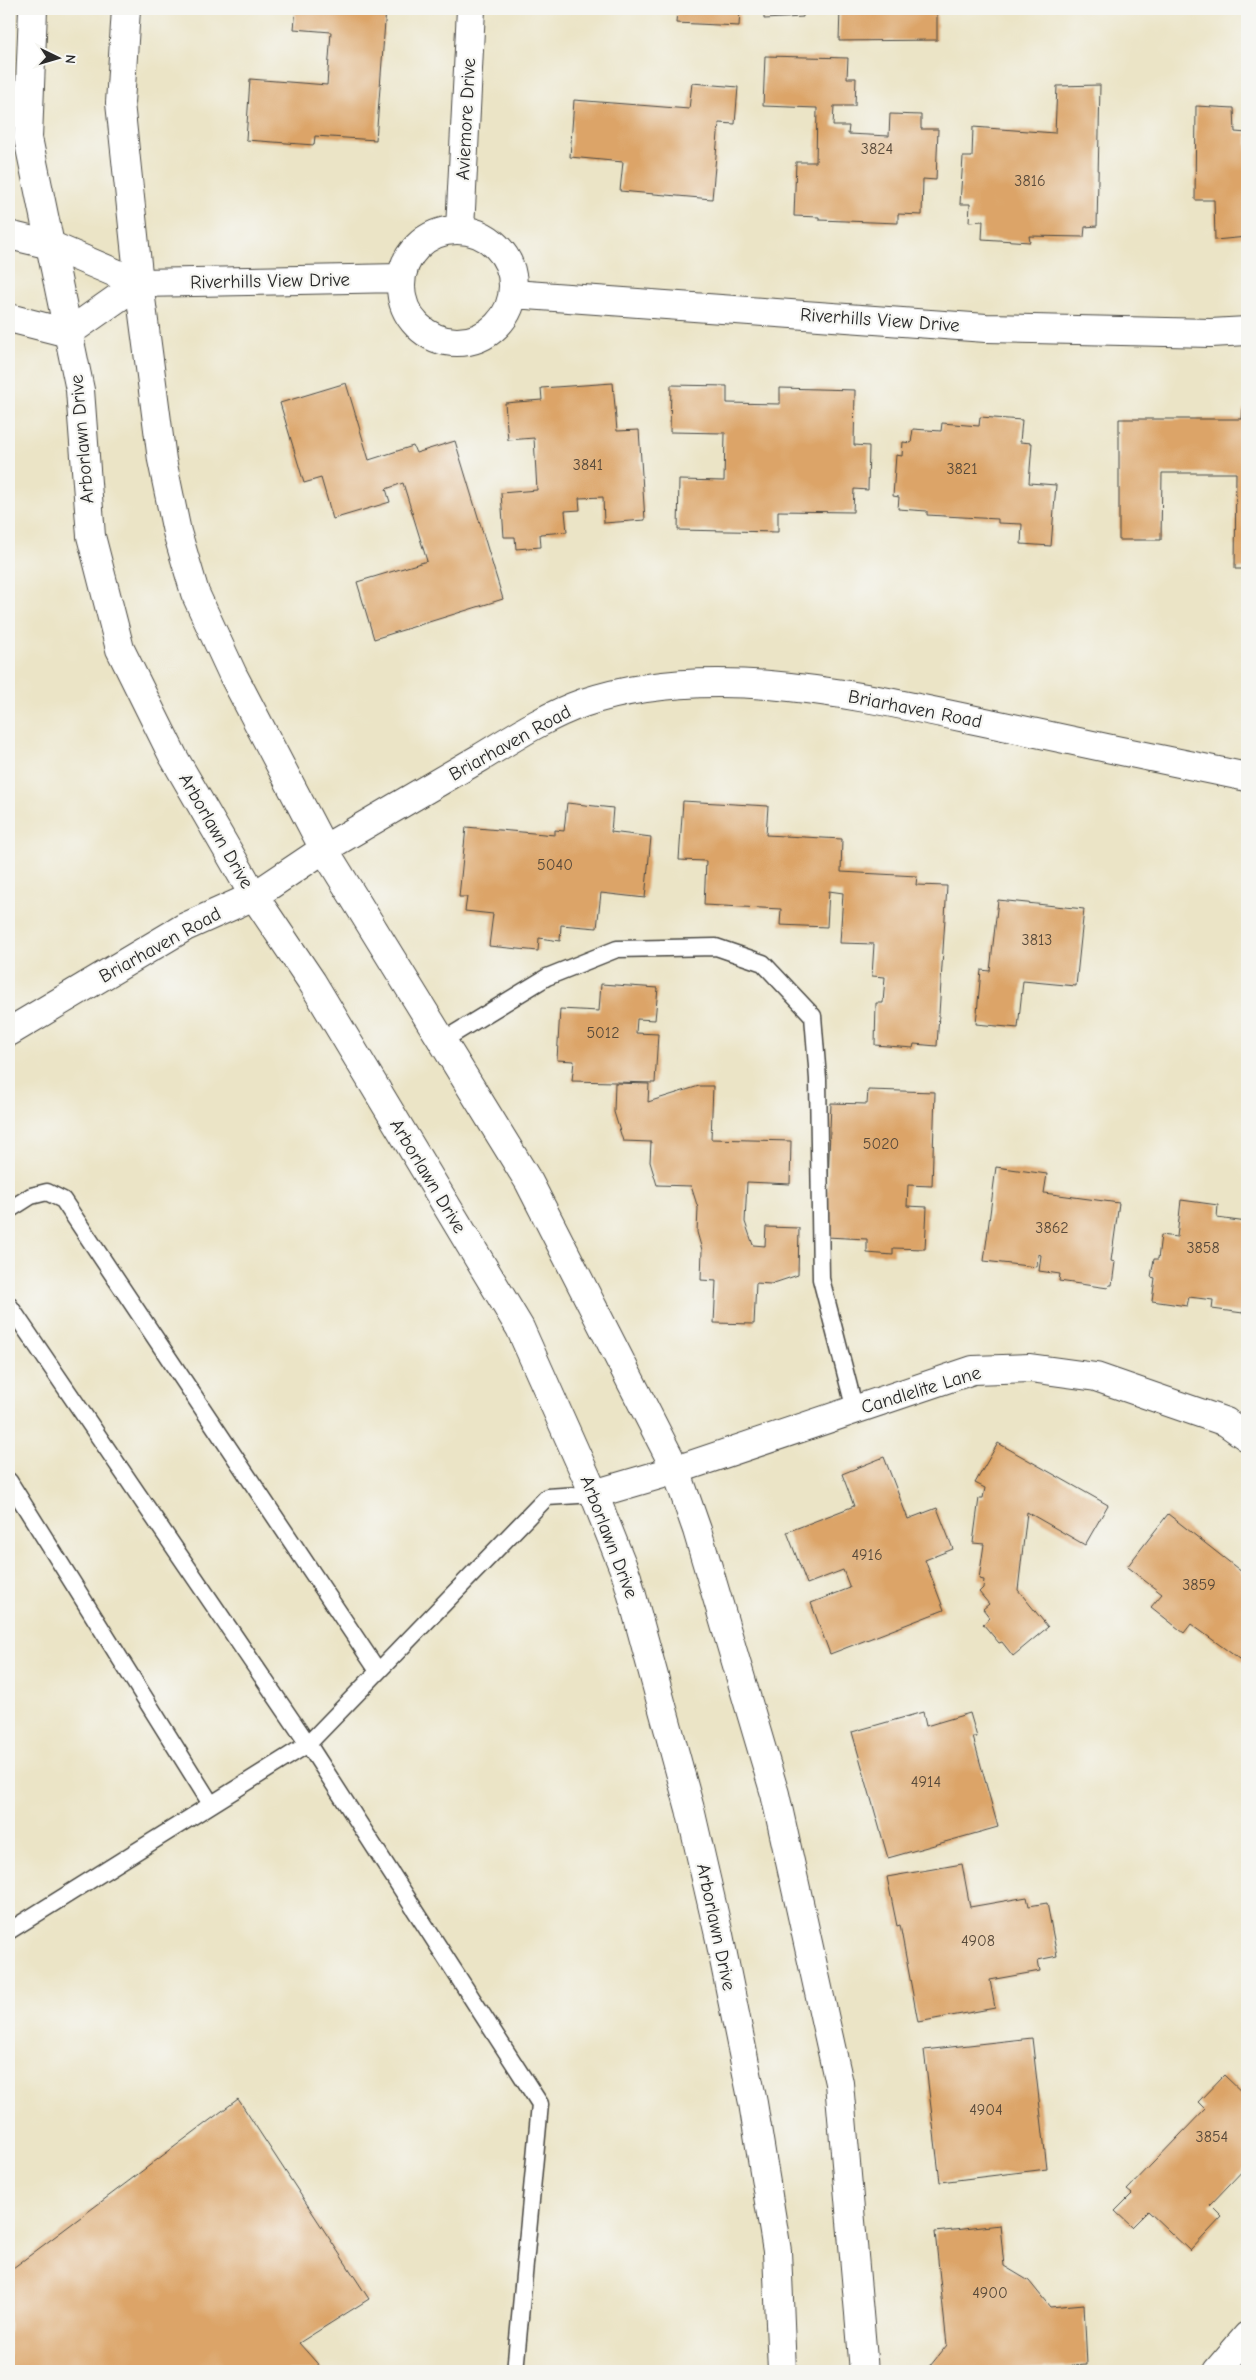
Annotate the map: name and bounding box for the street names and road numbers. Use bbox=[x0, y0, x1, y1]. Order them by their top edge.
street label: Aviemore Drive bbox=[452, 57, 480, 181]
street label: Riverhills View Drive bbox=[190, 269, 350, 293]
street label: Riverhills View Drive bbox=[799, 303, 961, 337]
street label: Arborlawn Drive bbox=[65, 374, 99, 504]
street label: Briarhaven Road bbox=[846, 685, 984, 733]
street label: Briarhaven Road bbox=[445, 700, 575, 786]
street label: Arborlawn Drive bbox=[174, 769, 258, 893]
street label: Briarhaven Road bbox=[95, 902, 225, 988]
street label: Arborlawn Drive bbox=[385, 1115, 471, 1237]
street label: Candlelite Lane bbox=[859, 1361, 983, 1419]
street label: Arborlawn Drive bbox=[576, 1473, 642, 1601]
street label: Arborlawn Drive bbox=[692, 1861, 740, 1993]

